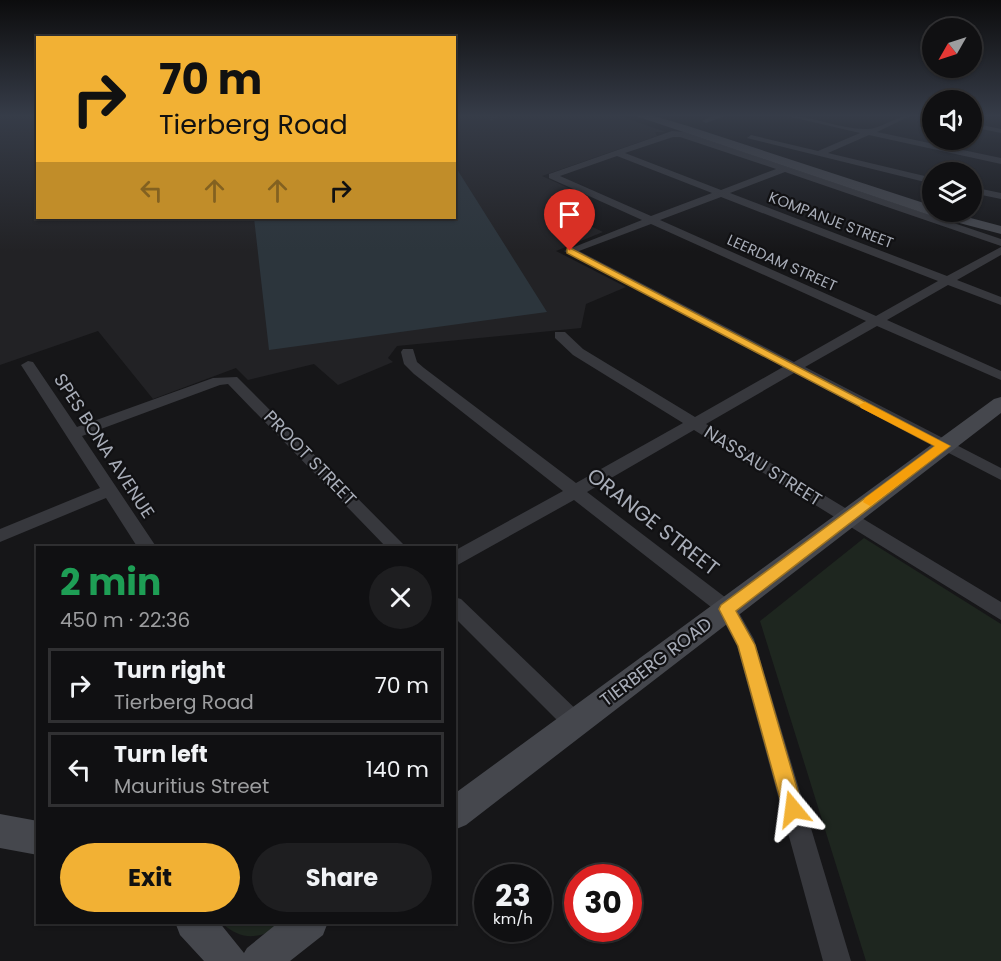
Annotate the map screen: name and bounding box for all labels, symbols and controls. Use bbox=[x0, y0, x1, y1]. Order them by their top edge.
north arrow bbox=[922, 18, 982, 78]
map controls bbox=[922, 18, 982, 222]
text: 70 m bbox=[159, 50, 262, 109]
icon: right bbox=[60, 60, 138, 138]
button: sound bbox=[922, 90, 982, 150]
text: Tierberg Road bbox=[159, 106, 348, 143]
button: layers bbox=[922, 162, 982, 222]
icon: left bbox=[135, 174, 168, 207]
icon: ahead bbox=[198, 174, 231, 207]
icon: ahead bbox=[261, 174, 294, 207]
icon: right bbox=[324, 174, 357, 207]
street label: KOMPANJE STREET bbox=[766, 186, 897, 253]
pin bbox=[544, 189, 595, 251]
icon: arrive bbox=[553, 198, 586, 231]
street label: LEERDAM STREET bbox=[724, 229, 840, 296]
street label: SPES BONA AVENUE bbox=[48, 368, 161, 523]
street label: PROOT STREET bbox=[258, 404, 362, 511]
street label: NASSAU STREET bbox=[700, 419, 827, 512]
street label: ORANGE STREET bbox=[581, 461, 725, 582]
text: 2 min bbox=[60, 557, 161, 608]
button: close bbox=[369, 566, 432, 629]
text: 450 m · 22:36 bbox=[60, 606, 190, 634]
street label: TIERBERG ROAD bbox=[595, 611, 717, 712]
text: Turn right bbox=[114, 655, 225, 686]
icon: right bbox=[63, 669, 96, 702]
text: 70 m bbox=[375, 670, 429, 701]
text: Tierberg Road bbox=[114, 688, 254, 716]
text: Turn left bbox=[114, 739, 208, 770]
icon: left bbox=[63, 753, 96, 786]
text: 140 m bbox=[366, 754, 429, 785]
text: Mauritius Street bbox=[114, 772, 269, 800]
position arrow bbox=[761, 777, 825, 841]
button: Exit bbox=[60, 843, 240, 912]
button: Share bbox=[252, 843, 432, 912]
speed limit sign: 30 bbox=[564, 864, 642, 942]
text: 23 bbox=[495, 874, 531, 917]
text: km/h bbox=[493, 908, 533, 929]

